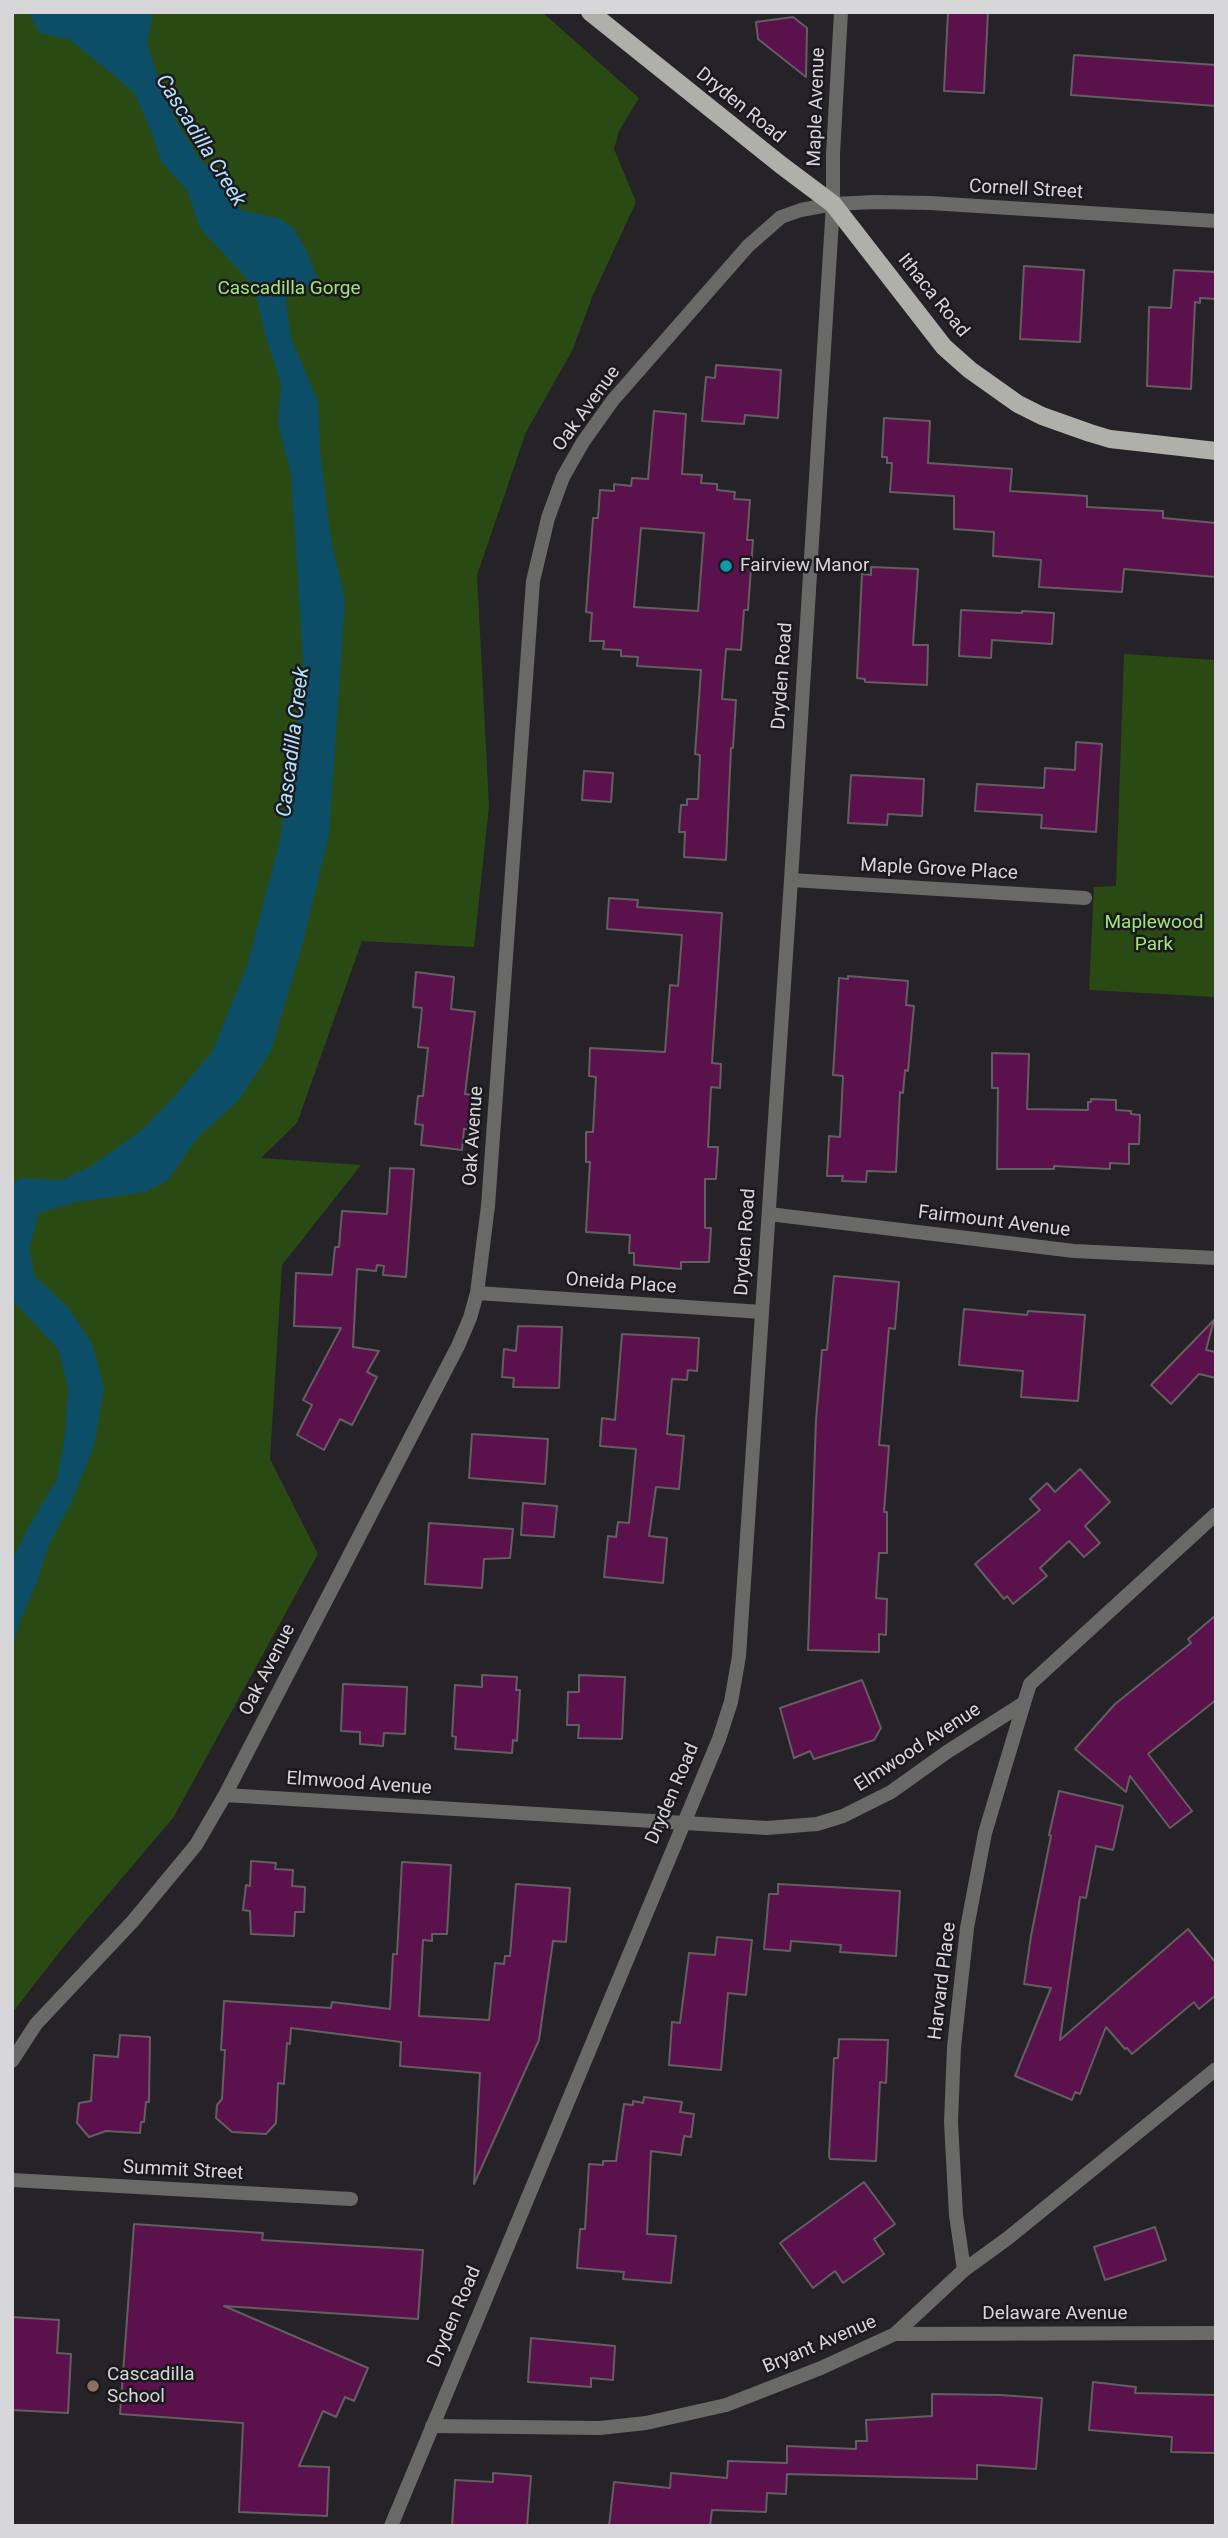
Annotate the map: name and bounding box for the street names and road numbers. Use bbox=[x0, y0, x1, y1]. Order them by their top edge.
street label: Maple Avenue bbox=[804, 47, 830, 167]
street label: Dryden Road bbox=[691, 63, 789, 149]
street label: Cornell Street bbox=[968, 176, 1084, 204]
street label: Ithaca Road bbox=[892, 250, 974, 342]
street label: Oak Avenue bbox=[548, 362, 626, 456]
street label: Dryden Road bbox=[768, 622, 798, 730]
street label: Maple Grove Place bbox=[860, 854, 1018, 886]
street label: Oak Avenue bbox=[459, 1085, 489, 1187]
street label: Dryden Road bbox=[731, 1188, 761, 1296]
street label: Fairmount Avenue bbox=[917, 1201, 1071, 1243]
street label: Oneida Place bbox=[565, 1269, 677, 1299]
street label: Oak Avenue bbox=[235, 1620, 301, 1720]
street label: Elmwood Avenue bbox=[851, 1699, 985, 1797]
street label: Dryden Road bbox=[641, 1740, 705, 1848]
street label: Elmwood Avenue bbox=[286, 1768, 432, 1800]
street label: Harvard Place bbox=[924, 1921, 962, 2041]
street label: Summit Street bbox=[122, 2156, 244, 2186]
street label: Dryden Road bbox=[423, 2263, 487, 2371]
street label: Delaware Avenue bbox=[982, 2303, 1128, 2325]
street label: Bryant Avenue bbox=[760, 2311, 880, 2379]

